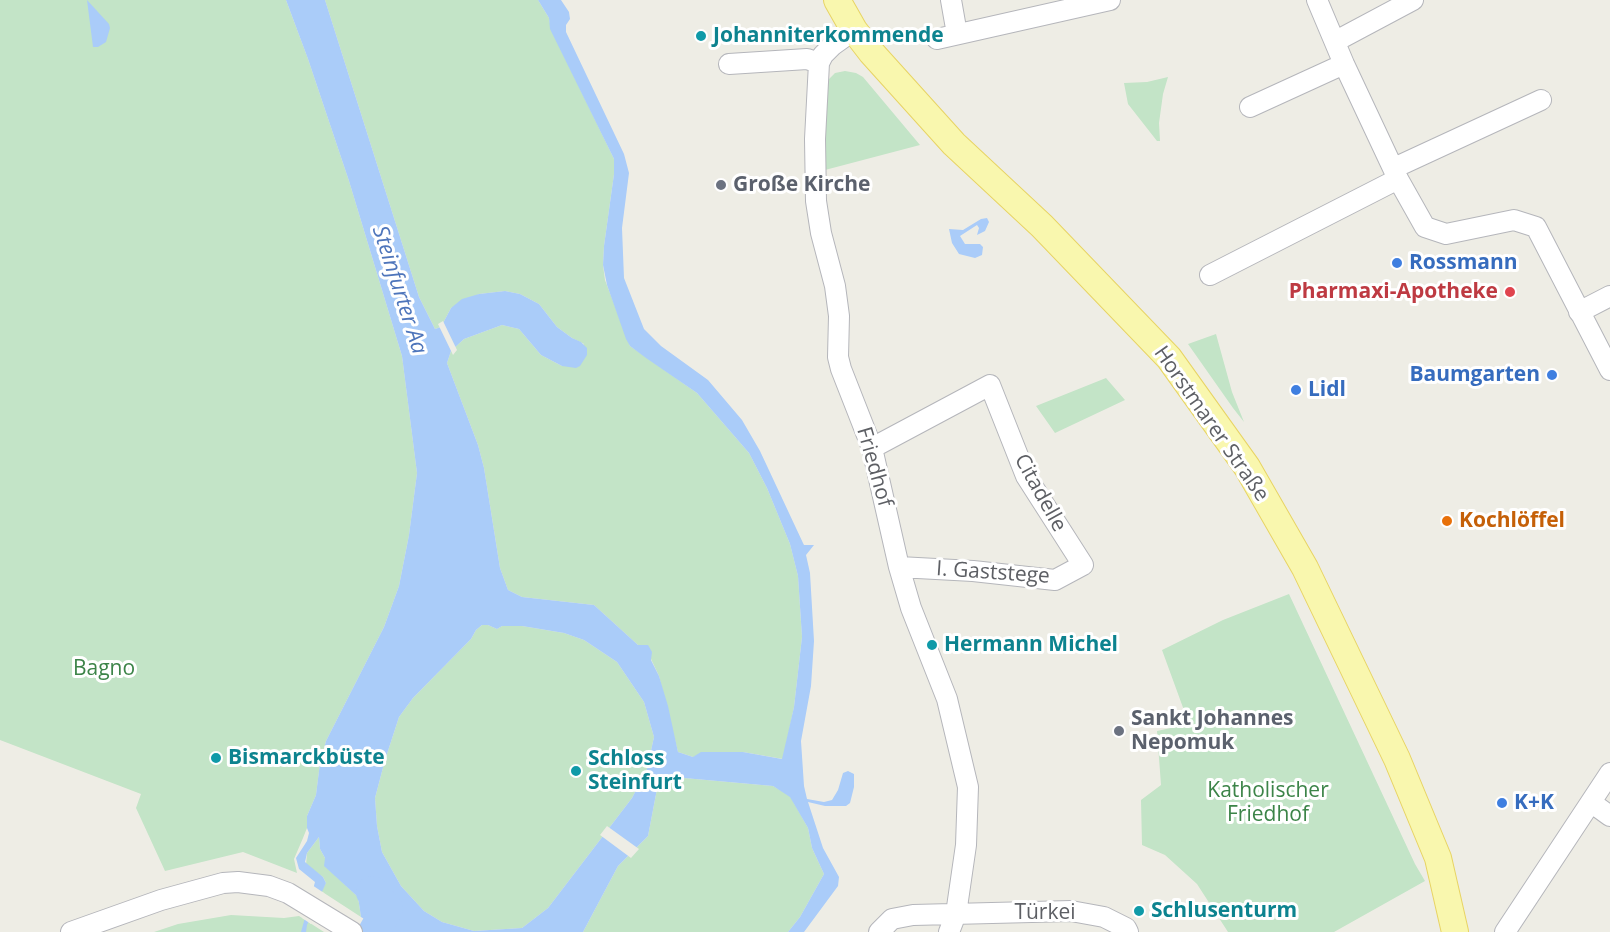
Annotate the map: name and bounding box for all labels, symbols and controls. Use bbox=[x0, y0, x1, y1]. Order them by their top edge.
place label: Johanniterkommende bbox=[713, 23, 944, 49]
marker: Johanniterkommende bbox=[694, 29, 708, 43]
place label: Große Kirche bbox=[733, 172, 870, 198]
marker: Große Kirche bbox=[714, 178, 728, 192]
water label: Steinfurter Aa bbox=[366, 223, 432, 357]
place label: Rossmann bbox=[1409, 250, 1518, 276]
marker: Rossmann bbox=[1390, 256, 1404, 270]
place label: Pharmaxi-Apotheke bbox=[1289, 279, 1498, 305]
marker: Pharmaxi-Apotheke bbox=[1503, 285, 1517, 299]
street label: Horstmarer Straße bbox=[1148, 341, 1274, 507]
place label: Baumgarten bbox=[1409, 362, 1540, 388]
marker: Baumgarten bbox=[1545, 368, 1559, 382]
place label: Lidl bbox=[1308, 377, 1346, 403]
marker: Lidl bbox=[1289, 383, 1303, 397]
street label: Friedhof bbox=[851, 424, 897, 510]
street label: Citadelle bbox=[1008, 450, 1072, 536]
place label: Kochlöffel bbox=[1459, 508, 1565, 534]
marker: Kochlöffel bbox=[1440, 514, 1454, 528]
street label: I. Gaststege bbox=[935, 556, 1051, 590]
place label: Hermann Michel bbox=[944, 632, 1118, 658]
marker: Hermann Michel bbox=[925, 638, 939, 652]
park label: Bagno bbox=[73, 656, 135, 682]
place label: Sankt Johannes Nepomuk bbox=[1131, 706, 1294, 756]
marker: Sankt Johannes Nepomuk bbox=[1112, 724, 1126, 738]
place label: Bismarckbüste bbox=[228, 745, 385, 771]
place label: Schloss Steinfurt bbox=[588, 746, 682, 796]
marker: Bismarckbüste bbox=[209, 751, 223, 765]
marker: Schloss Steinfurt bbox=[569, 764, 583, 778]
park label: Katholischer Friedhof bbox=[1207, 778, 1329, 828]
place label: K+K bbox=[1514, 790, 1554, 816]
marker: K+K bbox=[1495, 796, 1509, 810]
place label: Schlusenturm bbox=[1151, 898, 1297, 924]
street label: Türkei bbox=[1014, 900, 1076, 926]
marker: Schlusenturm bbox=[1132, 904, 1146, 918]

